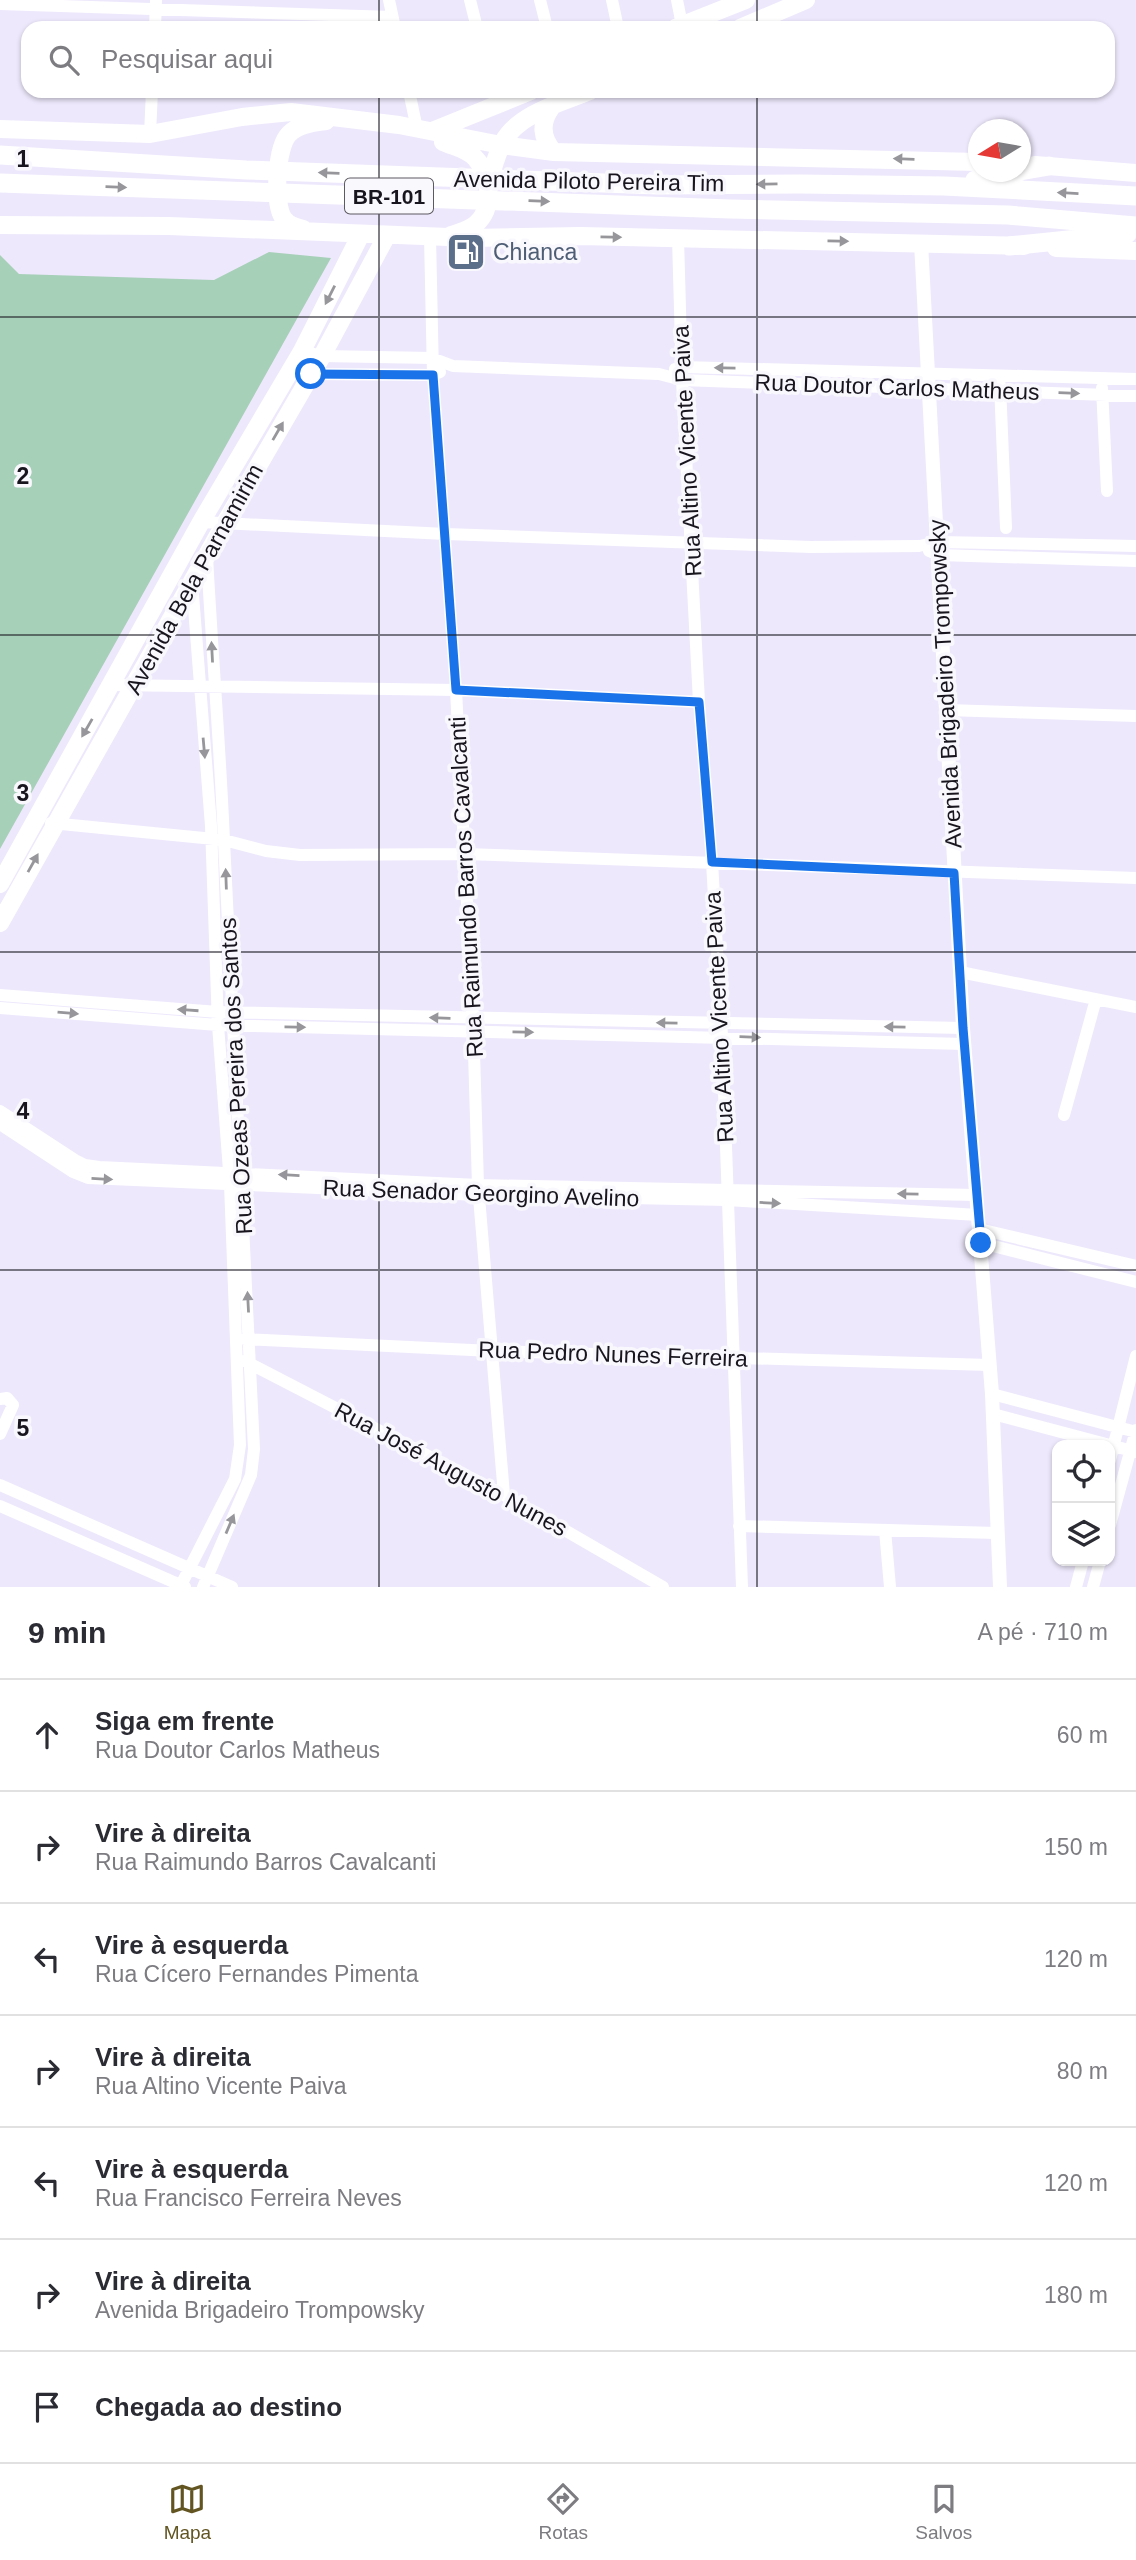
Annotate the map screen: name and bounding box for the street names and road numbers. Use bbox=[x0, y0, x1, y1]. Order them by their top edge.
street label: Avenida Piloto Pereira Tim bbox=[453, 166, 725, 196]
road number: BR-101 bbox=[345, 178, 433, 214]
street label: Rua Altino Vicente Paiva bbox=[667, 325, 707, 577]
street label: Rua Doutor Carlos Matheus bbox=[754, 369, 1040, 405]
street label: Avenida Bela Parnamirim bbox=[120, 459, 268, 699]
street label: Avenida Brigadeiro Trompowsky bbox=[923, 518, 967, 849]
street label: Rua Raimundo Barros Cavalcanti bbox=[444, 716, 488, 1058]
street label: Rua Altino Vicente Paiva bbox=[699, 891, 739, 1143]
street label: Rua Ozeas Pereira dos Santos bbox=[215, 917, 257, 1235]
street label: Rua Senador Georgino Avelino bbox=[322, 1174, 640, 1212]
street label: Rua Pedro Nunes Ferreira bbox=[478, 1336, 748, 1372]
street label: Rua José Augusto Nunes bbox=[330, 1397, 572, 1541]

